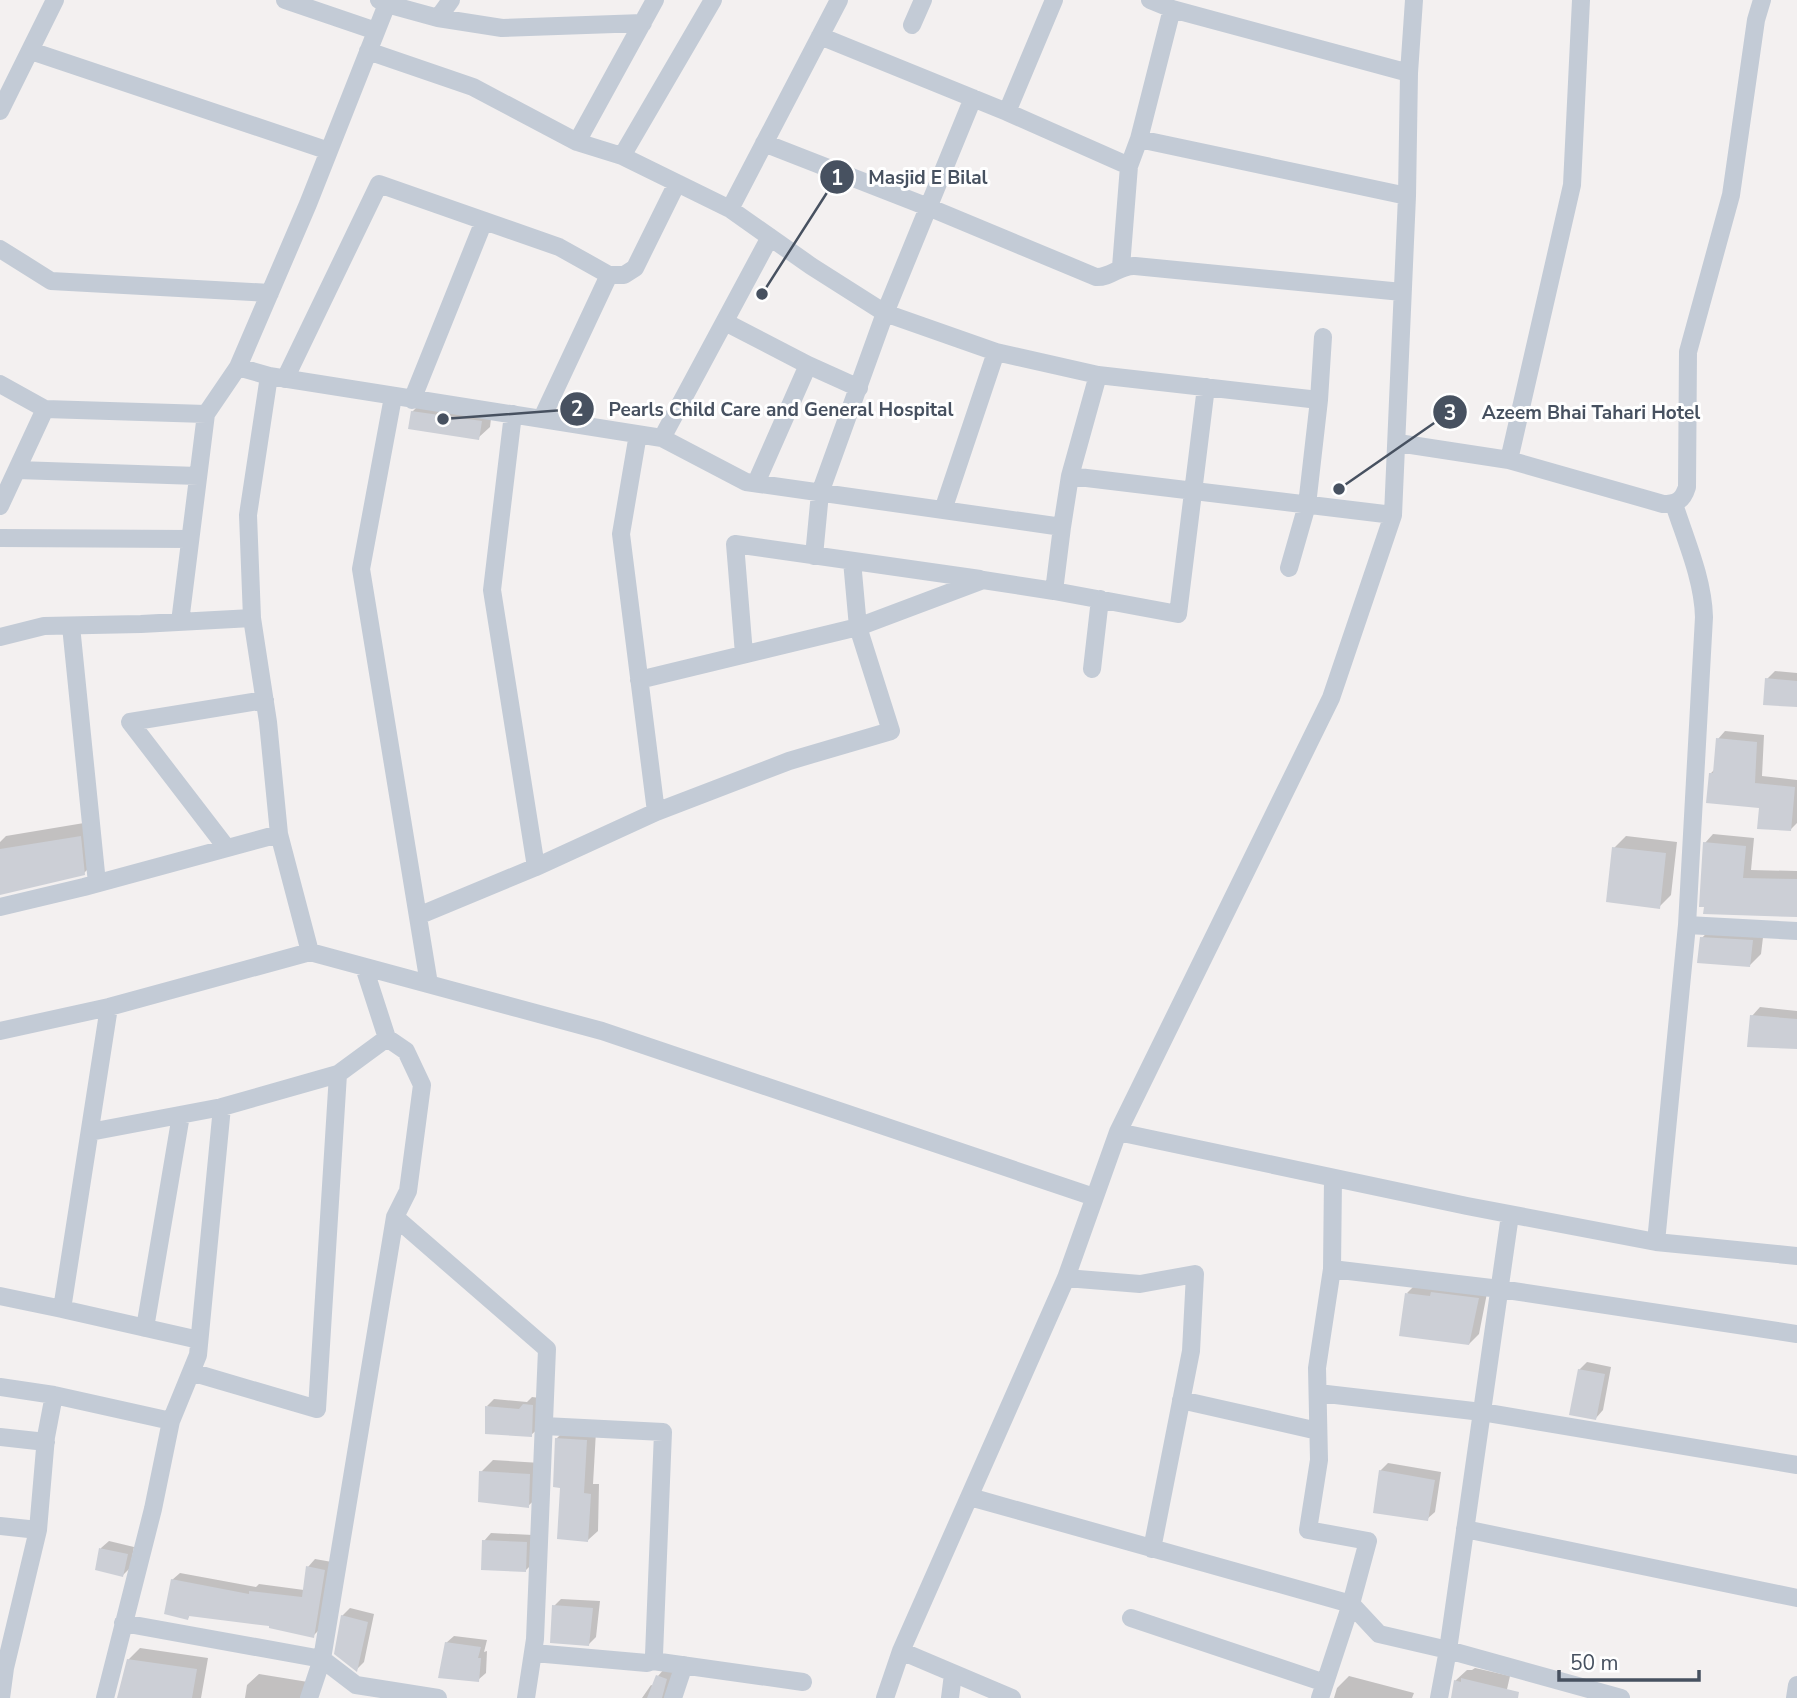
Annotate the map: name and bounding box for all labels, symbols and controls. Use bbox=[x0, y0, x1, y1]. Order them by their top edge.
callout: Masjid E Bilal bbox=[820, 157, 1002, 197]
text: 1 bbox=[831, 164, 843, 192]
text: Masjid E Bilal bbox=[868, 165, 988, 191]
callout: Pearls Child Care and General Hospital bbox=[560, 389, 968, 429]
callout: Azeem Bhai Tahari Hotel bbox=[1433, 392, 1714, 432]
text: 2 bbox=[571, 395, 583, 423]
text: Pearls Child Care and General Hospital bbox=[608, 397, 954, 423]
text: 3 bbox=[1444, 399, 1456, 427]
text: Azeem Bhai Tahari Hotel bbox=[1482, 400, 1700, 426]
scale bar bbox=[1559, 1638, 1699, 1682]
text: 50 m bbox=[1570, 1649, 1619, 1677]

